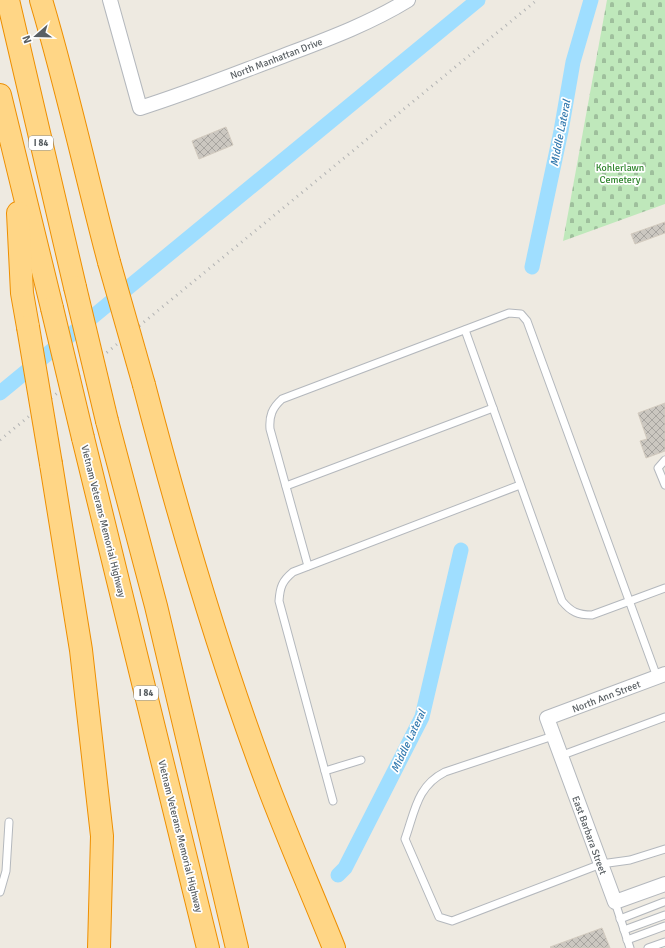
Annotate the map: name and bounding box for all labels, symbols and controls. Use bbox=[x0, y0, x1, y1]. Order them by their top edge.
north arrow bbox=[16, 16, 56, 56]
text: N bbox=[20, 33, 34, 45]
street label: North Manhattan Drive bbox=[228, 36, 324, 82]
water label: Middle Lateral bbox=[548, 98, 573, 168]
road number: I 84 bbox=[29, 136, 53, 150]
park label: Kohlerlawn Cemetery bbox=[596, 162, 644, 186]
street label: Vietnam Veterans Memorial Highway bbox=[78, 444, 128, 599]
street label: North Ann Street bbox=[570, 678, 643, 715]
road number: I 84 bbox=[134, 686, 158, 700]
water label: Middle Lateral bbox=[388, 707, 429, 775]
street label: Vietnam Veterans Memorial Highway bbox=[155, 759, 205, 914]
street label: East Barbara Street bbox=[569, 794, 609, 877]

